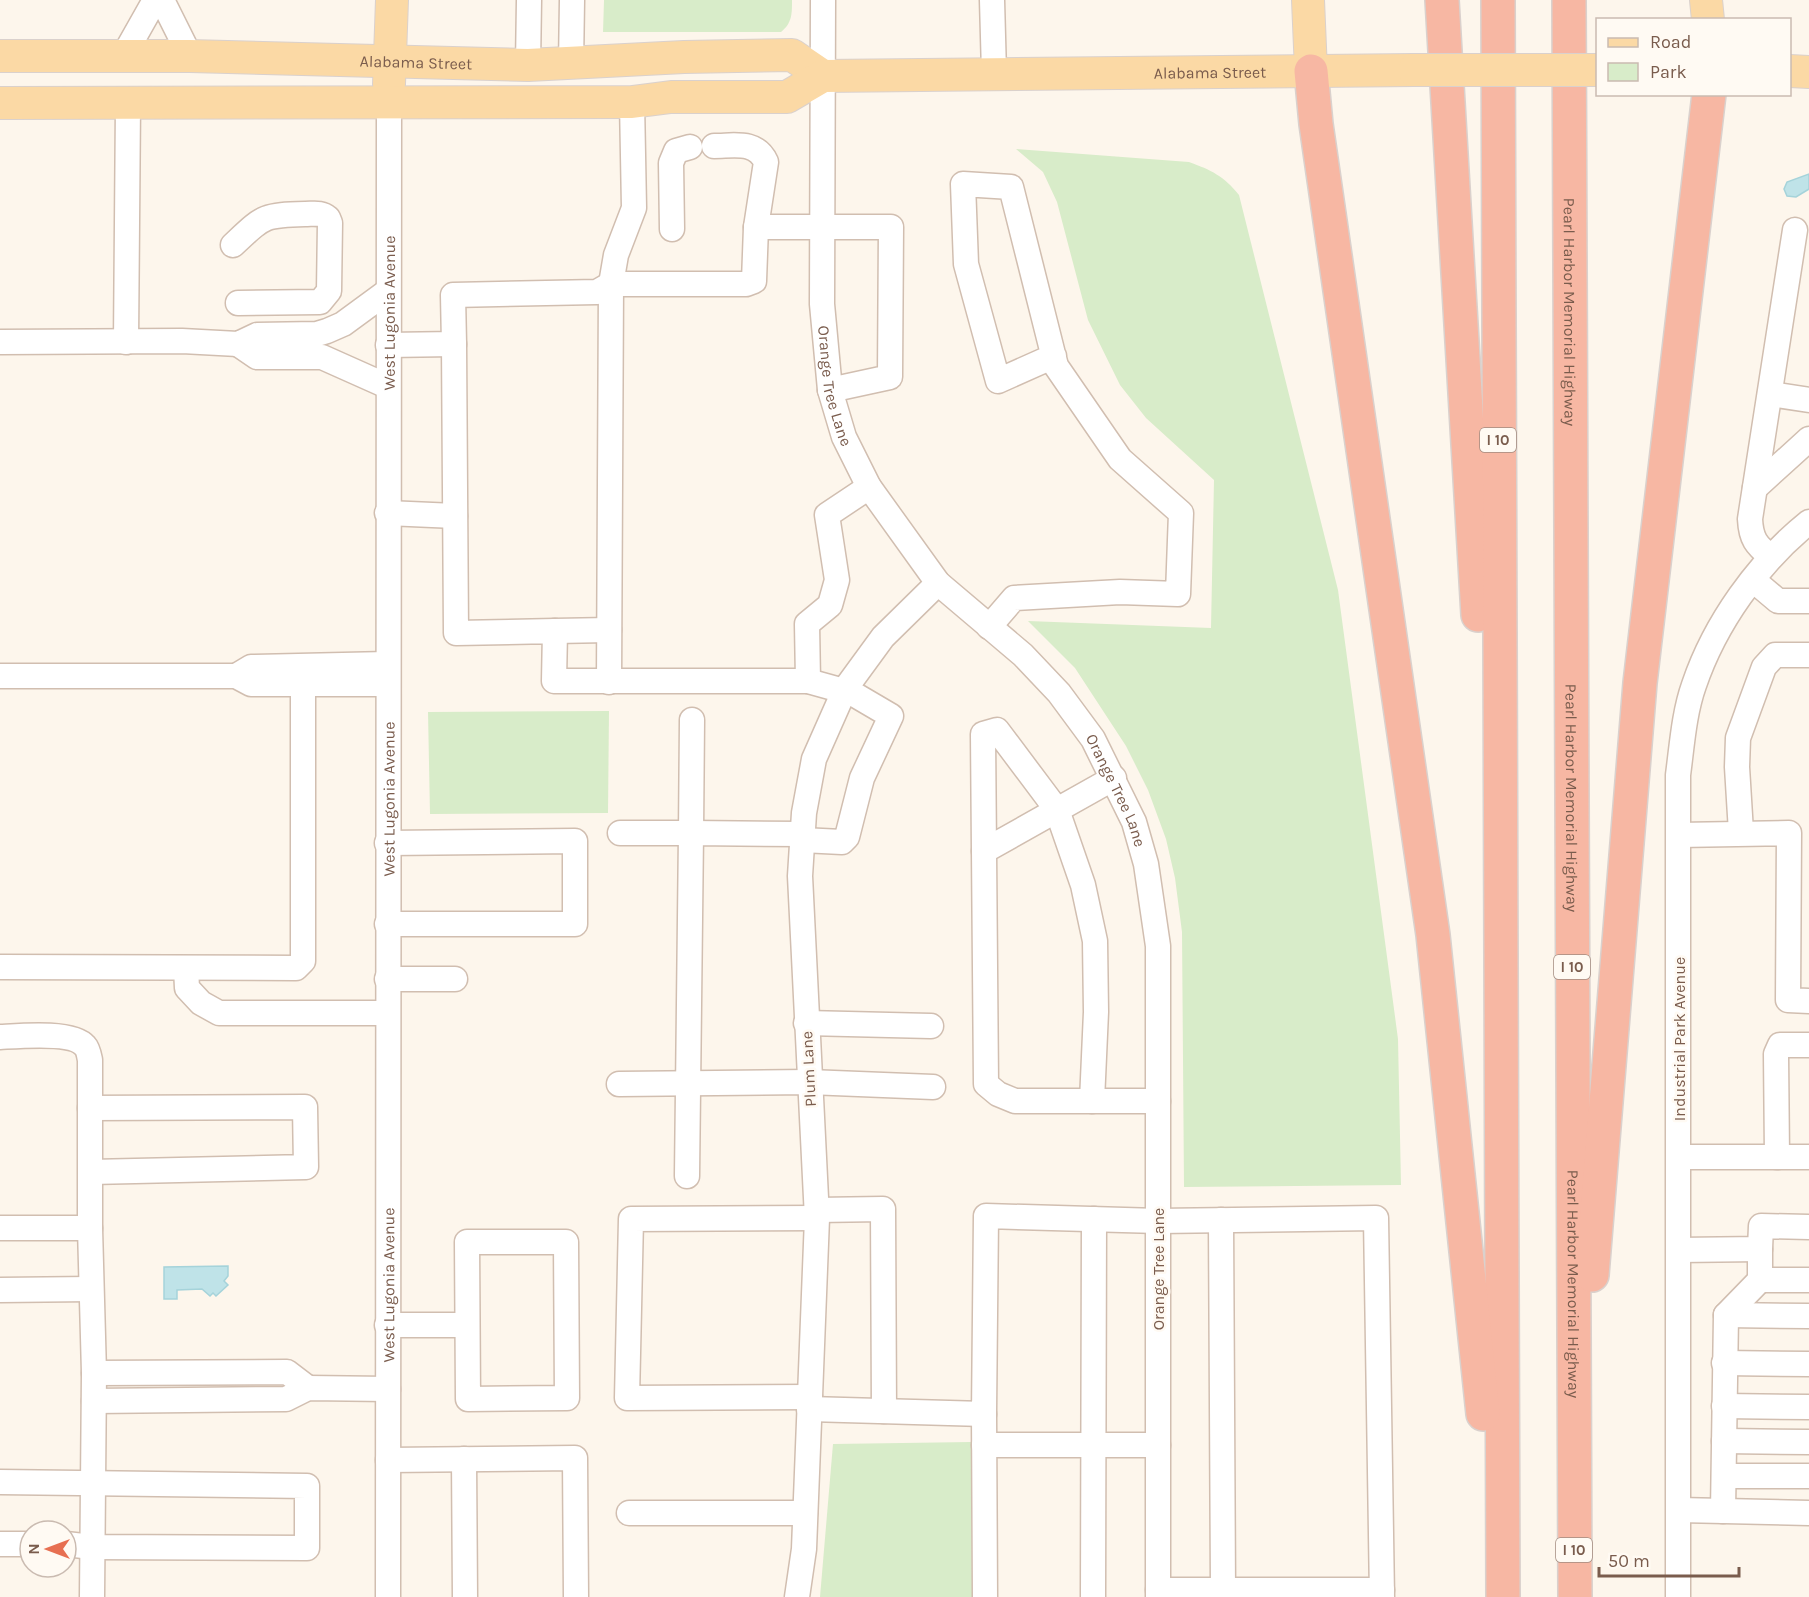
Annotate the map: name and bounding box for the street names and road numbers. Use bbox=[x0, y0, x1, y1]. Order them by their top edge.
street label: Alabama Street bbox=[359, 52, 472, 74]
street label: Alabama Street bbox=[1154, 63, 1266, 83]
street label: Pearl Harbor Memorial Highway bbox=[1560, 198, 1580, 427]
street label: West Lugonia Avenue bbox=[380, 235, 399, 391]
street label: Orange Tree Lane bbox=[814, 325, 856, 449]
road number: I 10 bbox=[1480, 428, 1516, 452]
street label: Pearl Harbor Memorial Highway bbox=[1562, 684, 1581, 913]
street label: West Lugonia Avenue bbox=[379, 721, 399, 877]
street label: Orange Tree Lane bbox=[1082, 731, 1150, 849]
road number: I 10 bbox=[1554, 955, 1590, 979]
street label: Industrial Park Avenue bbox=[1670, 957, 1689, 1121]
street label: Plum Lane bbox=[797, 1031, 820, 1107]
street label: Pearl Harbor Memorial Highway bbox=[1563, 1170, 1583, 1399]
street label: West Lugonia Avenue bbox=[379, 1207, 398, 1363]
street label: Orange Tree Lane bbox=[1149, 1208, 1168, 1330]
road number: I 10 bbox=[1556, 1538, 1592, 1562]

